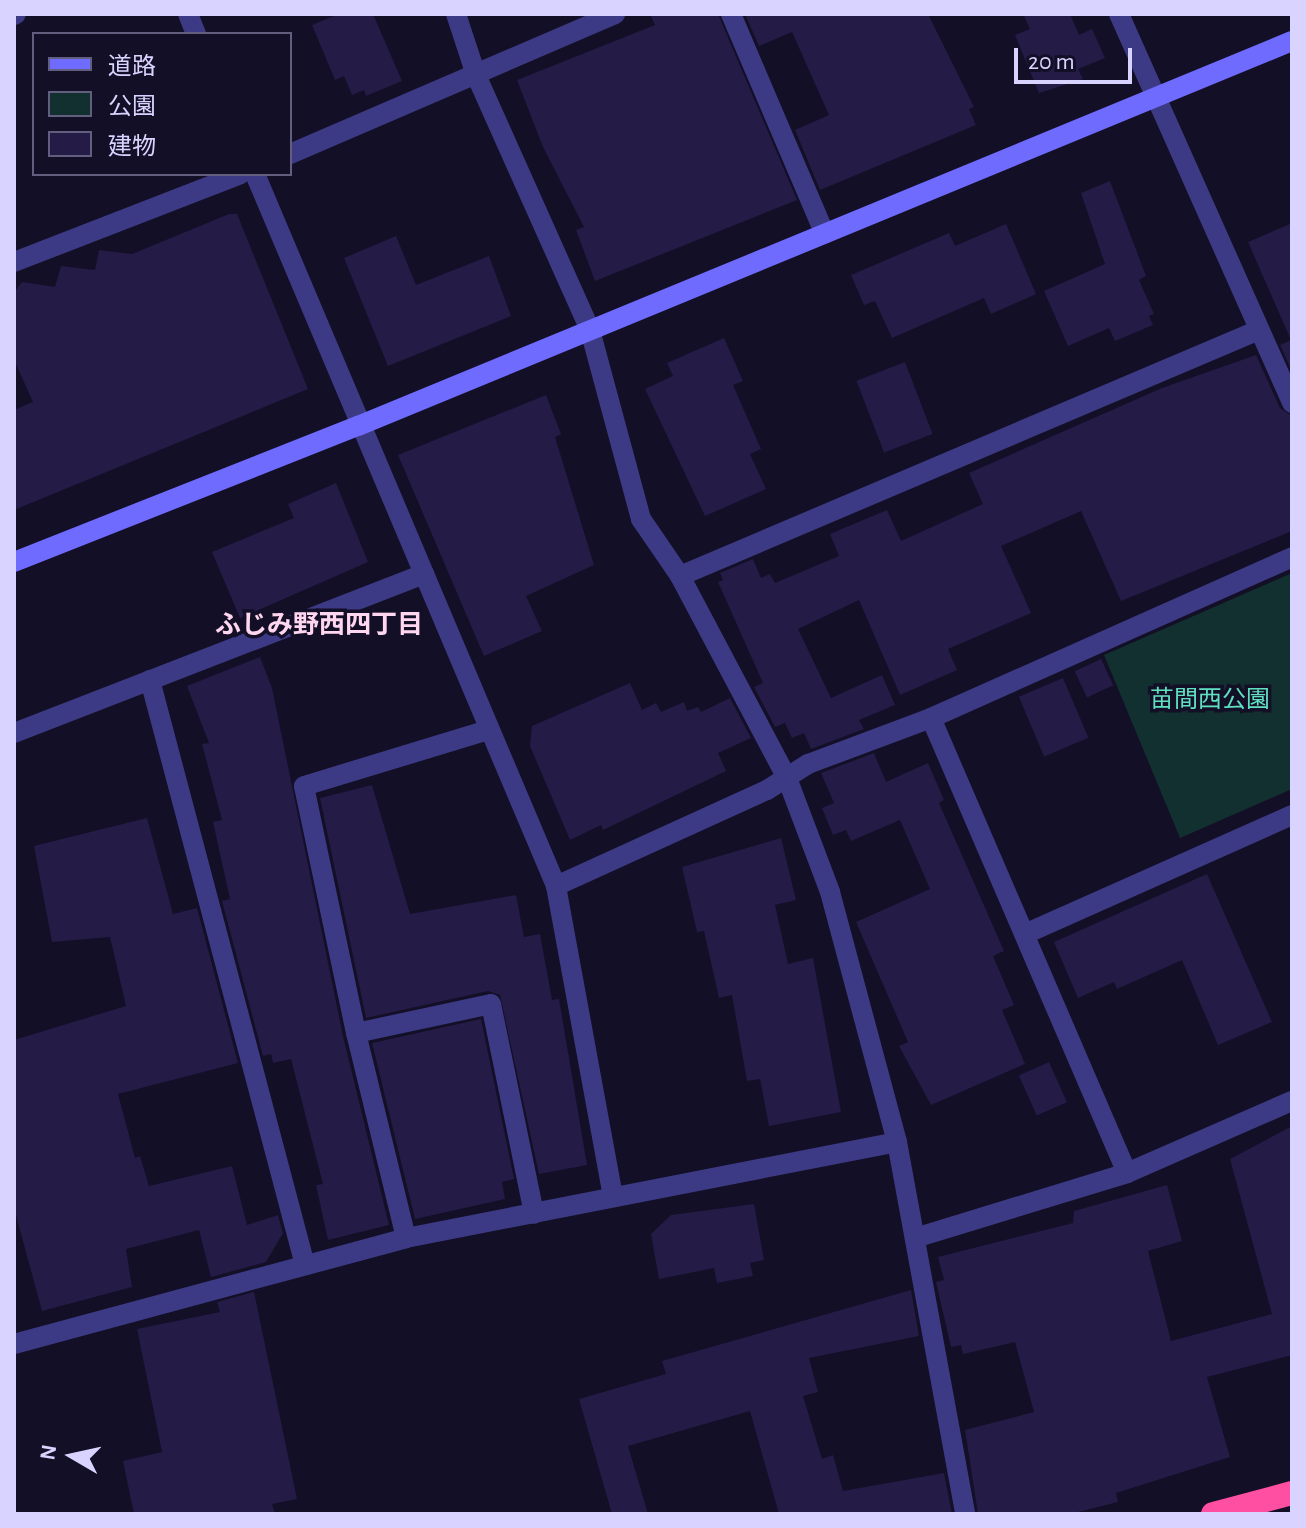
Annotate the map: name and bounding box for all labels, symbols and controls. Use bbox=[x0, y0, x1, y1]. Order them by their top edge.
legend bbox=[32, 32, 292, 176]
scale bar bbox=[1018, 32, 1136, 82]
text: 20 m bbox=[1028, 50, 1075, 74]
text: 道路 bbox=[108, 55, 156, 79]
text: 公園 bbox=[108, 95, 156, 119]
text: 建物 bbox=[108, 135, 156, 159]
district label: ふじみ野西四丁目 bbox=[215, 610, 423, 642]
park label: 苗間西公園 bbox=[1150, 687, 1270, 715]
north arrow bbox=[32, 1416, 112, 1496]
text: N bbox=[36, 1443, 60, 1462]

